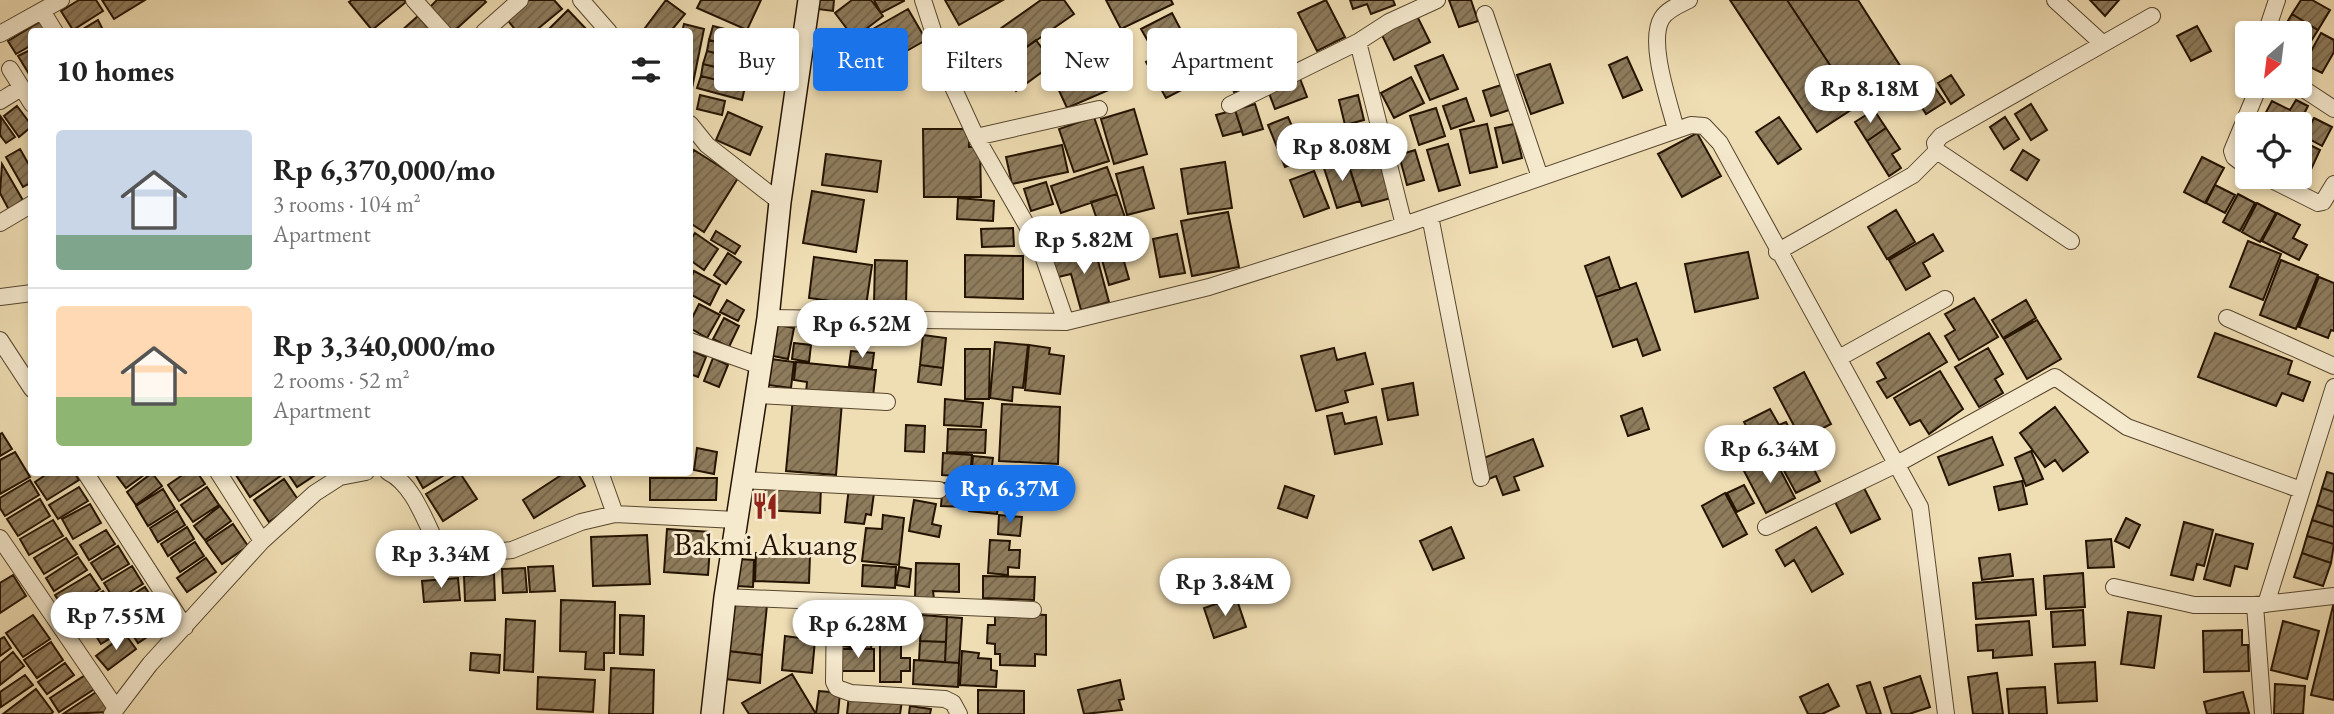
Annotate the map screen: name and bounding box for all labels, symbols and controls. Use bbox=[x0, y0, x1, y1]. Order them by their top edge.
north arrow bbox=[2235, 21, 2312, 98]
map controls bbox=[2235, 21, 2312, 189]
chip: Buy bbox=[714, 28, 799, 91]
chip: Rent bbox=[813, 28, 908, 91]
chip: Filters bbox=[922, 28, 1027, 91]
chip: New bbox=[1041, 28, 1133, 91]
chip: Apartment bbox=[1147, 28, 1297, 91]
text: 10 homes bbox=[56, 51, 174, 90]
icon: filters bbox=[627, 51, 665, 89]
pin: Rp 8.18M bbox=[1798, 66, 1942, 125]
text: Rp 8.18M bbox=[1821, 73, 1919, 103]
button: locate bbox=[2235, 112, 2312, 189]
pin: Rp 8.08M bbox=[1270, 124, 1414, 183]
text: Rp 8.08M bbox=[1293, 131, 1391, 161]
text: Rp 6,370,000/mo bbox=[273, 150, 495, 189]
icon: home bbox=[112, 158, 196, 242]
text: 3 rooms · 104 m² bbox=[273, 189, 421, 219]
pin: Rp 5.82M bbox=[1012, 216, 1156, 276]
text: Apartment bbox=[273, 219, 371, 249]
text: Rp 5.82M bbox=[1035, 224, 1133, 254]
pin: Rp 6.52M bbox=[790, 300, 934, 360]
text: Rp 6.52M bbox=[813, 308, 911, 338]
text: Rp 3,340,000/mo bbox=[273, 326, 495, 365]
icon: home bbox=[112, 334, 196, 418]
text: 2 rooms · 52 m² bbox=[273, 365, 410, 395]
text: Apartment bbox=[273, 395, 371, 425]
pin: Rp 6.34M bbox=[1698, 426, 1842, 485]
text: Rp 6.34M bbox=[1721, 433, 1819, 463]
pin: Rp 6.37M bbox=[938, 466, 1082, 525]
text: Rp 6.37M bbox=[961, 473, 1059, 503]
restaurant icon: Bakmi Akuang bbox=[750, 491, 780, 521]
place label: Bakmi Akuang bbox=[673, 523, 858, 565]
pin: Rp 3.34M bbox=[369, 530, 513, 590]
text: Rp 3.34M bbox=[392, 538, 490, 568]
pin: Rp 3.84M bbox=[1153, 558, 1297, 618]
text: Rp 3.84M bbox=[1176, 566, 1274, 596]
pin: Rp 7.55M bbox=[44, 592, 188, 652]
text: Rp 7.55M bbox=[67, 600, 165, 630]
pin: Rp 6.28M bbox=[786, 600, 930, 660]
text: Rp 6.28M bbox=[809, 608, 907, 638]

